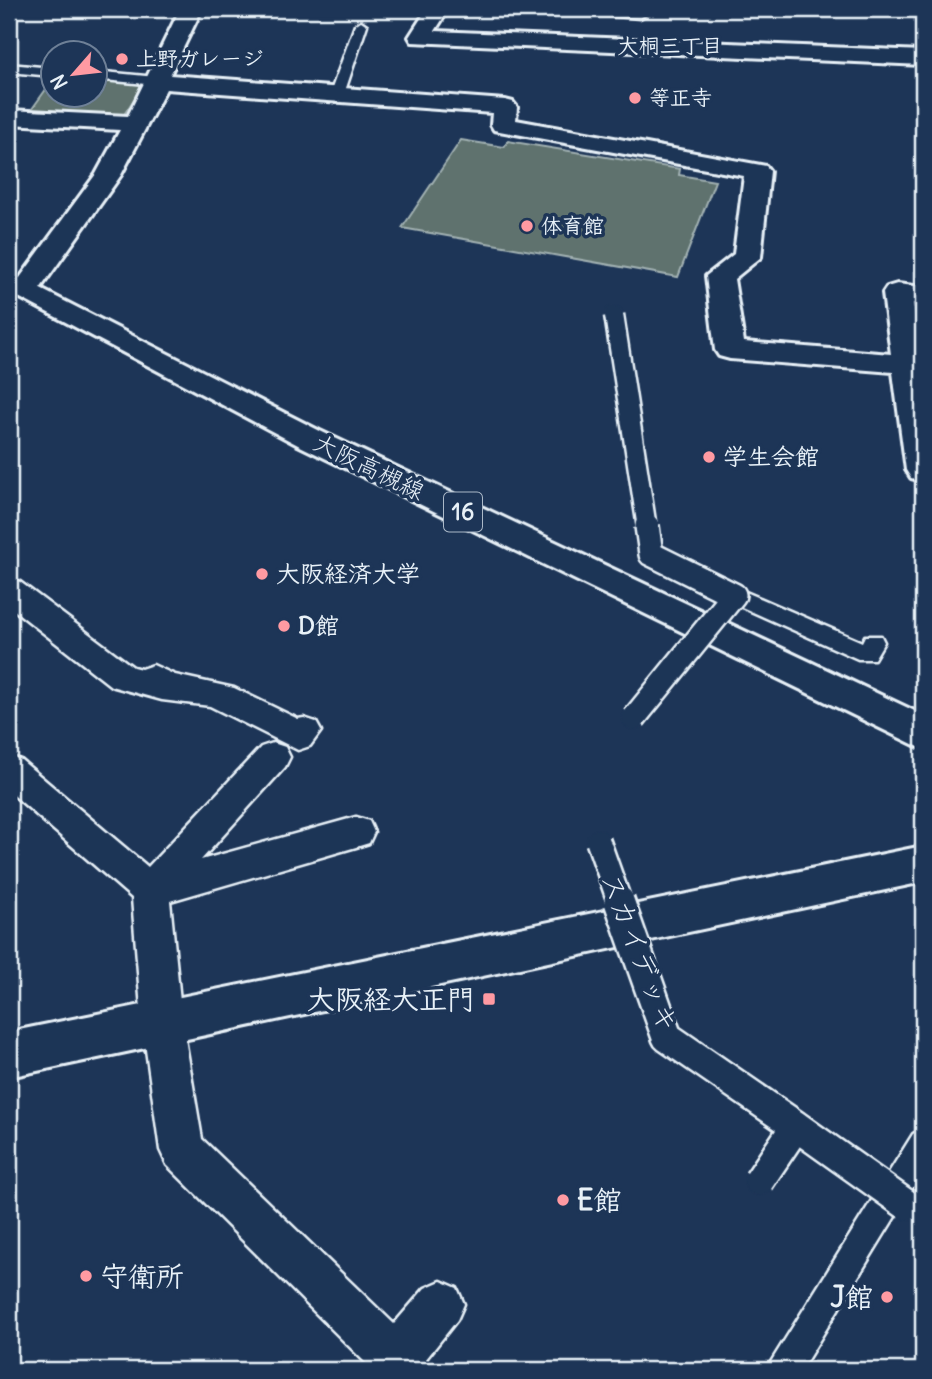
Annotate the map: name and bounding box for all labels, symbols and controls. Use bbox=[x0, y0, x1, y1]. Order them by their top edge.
district label: 大桐三丁目 bbox=[618, 32, 723, 59]
north arrow bbox=[38, 38, 108, 108]
place label: 上野ガレージ bbox=[136, 45, 263, 72]
marker: 上野ガレージ bbox=[114, 51, 130, 67]
text: N bbox=[45, 71, 73, 93]
place label: 等正寺 bbox=[649, 84, 712, 111]
marker: 等正寺 bbox=[627, 90, 643, 106]
place label: 体育館 bbox=[541, 212, 604, 239]
marker: 体育館 bbox=[519, 218, 535, 234]
street label: 大阪高槻線 bbox=[309, 426, 430, 506]
place label: 学生会館 bbox=[723, 441, 819, 471]
marker: 学生会館 bbox=[701, 449, 717, 465]
road number: 16 bbox=[444, 492, 482, 532]
place label: 大阪経済大学 bbox=[276, 558, 420, 588]
marker: 大阪経済大学 bbox=[254, 566, 270, 582]
place label: D館 bbox=[298, 610, 339, 640]
marker: D館 bbox=[276, 618, 292, 634]
street label: スカイデッキ bbox=[593, 867, 687, 1037]
place label: 大阪経大正門 bbox=[307, 981, 475, 1017]
marker: 大阪経大正門 bbox=[481, 991, 497, 1007]
place label: E館 bbox=[577, 1182, 621, 1218]
marker: E館 bbox=[555, 1192, 571, 1208]
place label: 守衛所 bbox=[100, 1258, 184, 1294]
marker: 守衛所 bbox=[78, 1268, 94, 1284]
place label: J館 bbox=[830, 1279, 873, 1315]
marker: J館 bbox=[879, 1289, 895, 1305]

